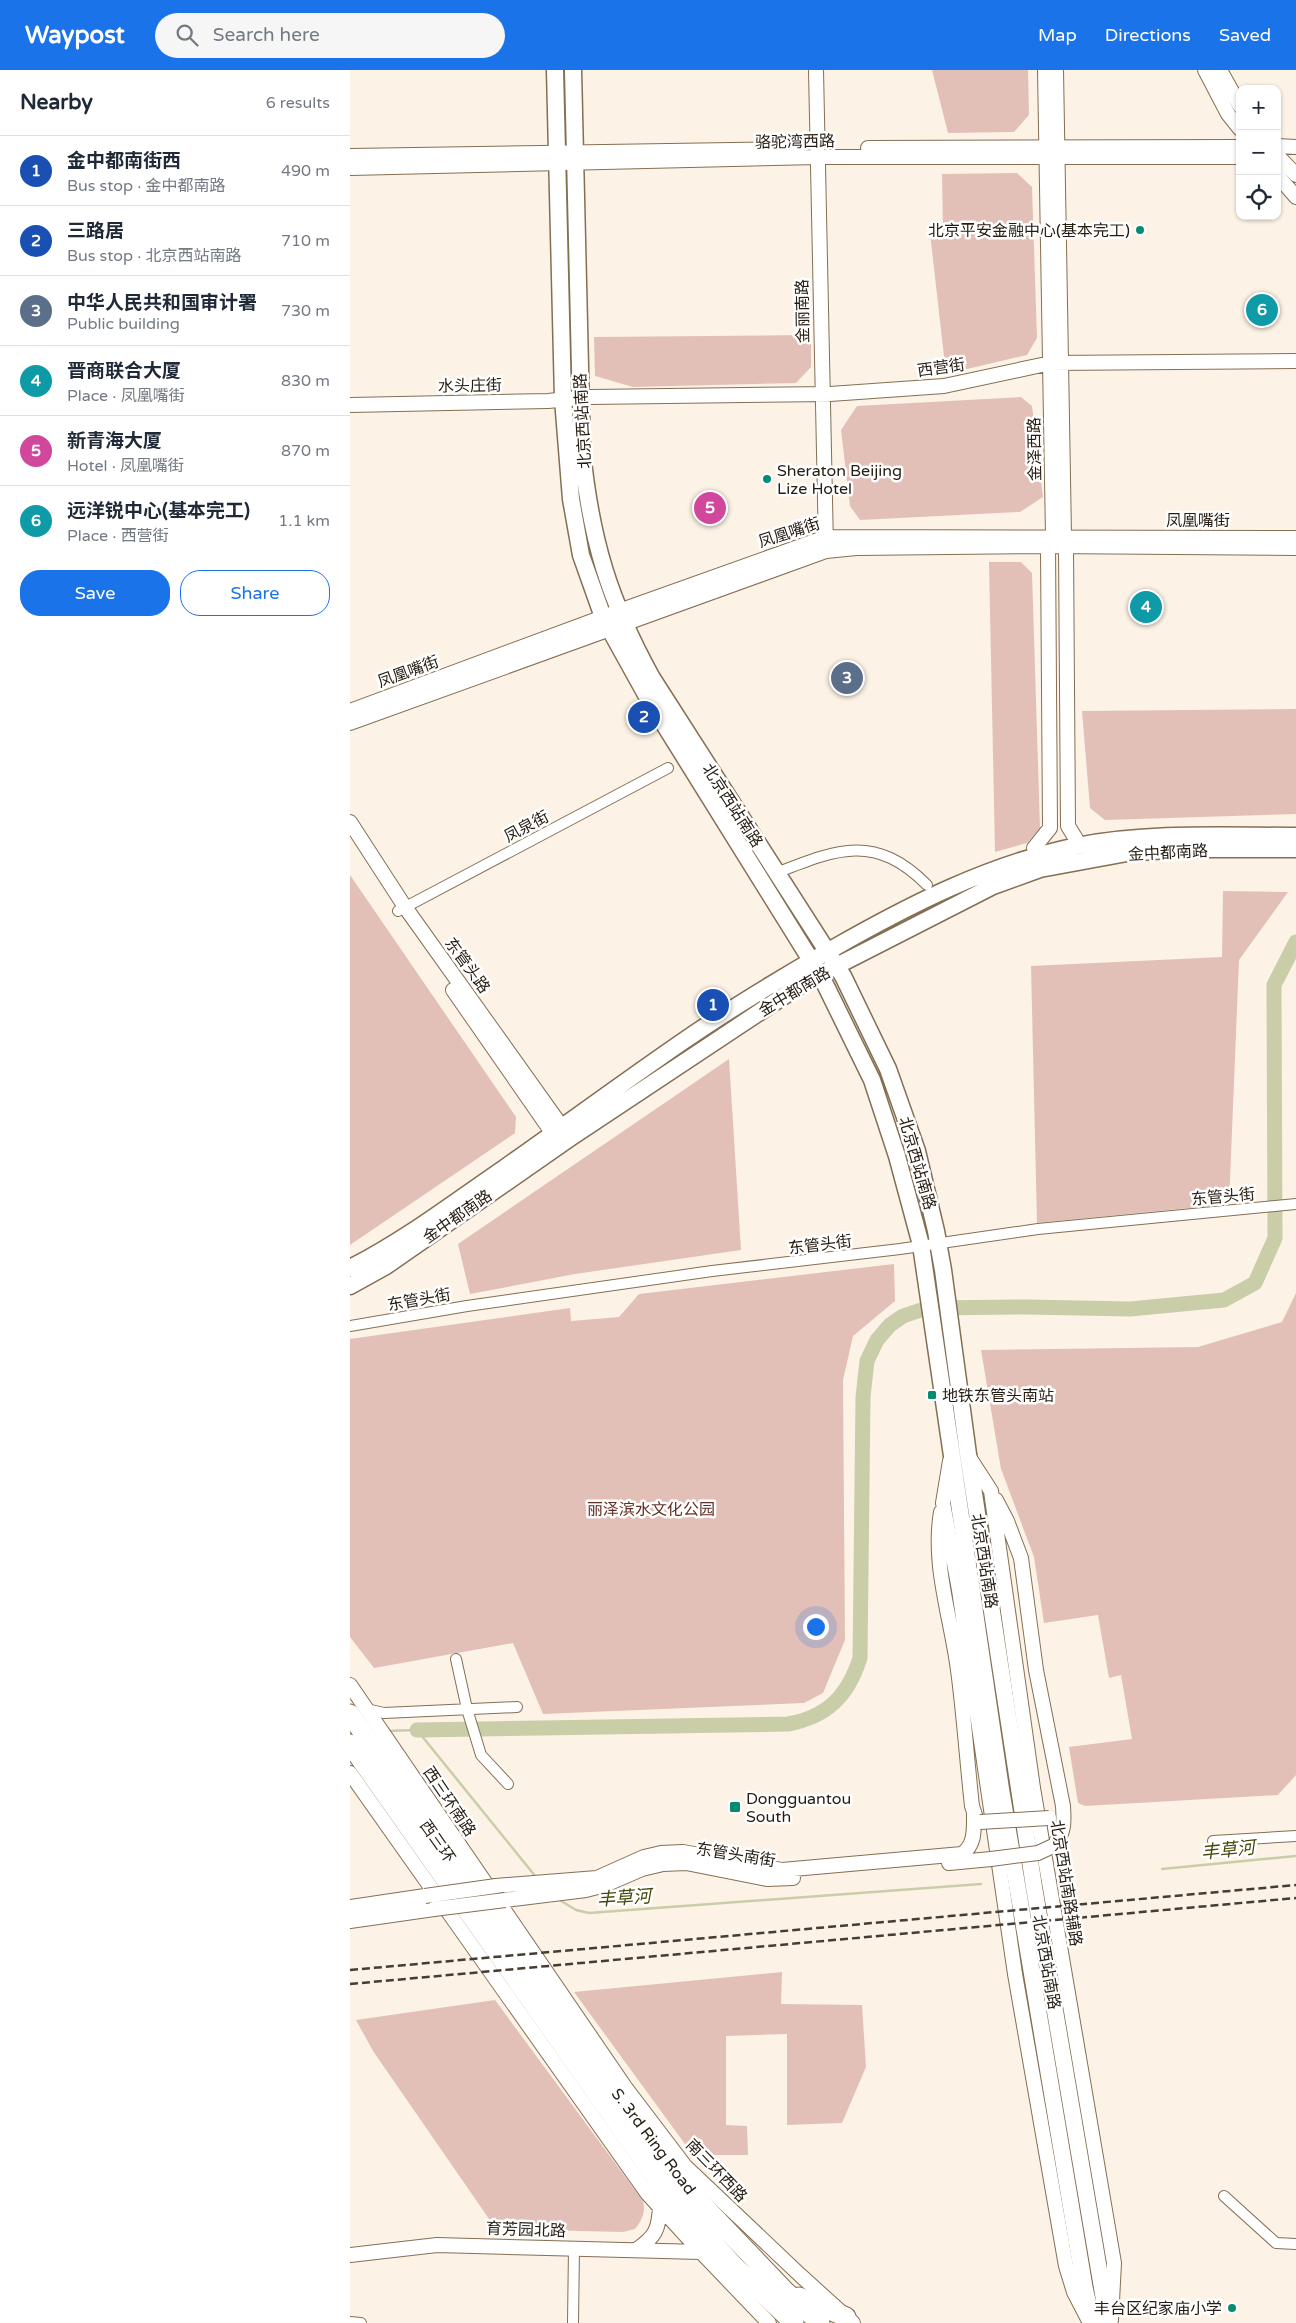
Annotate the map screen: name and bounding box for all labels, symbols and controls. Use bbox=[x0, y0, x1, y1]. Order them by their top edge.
search box bbox=[155, 13, 505, 58]
text: Waypost bbox=[25, 21, 125, 50]
icon: search bbox=[173, 21, 201, 49]
text: Search here bbox=[213, 24, 320, 46]
text: Map bbox=[1038, 24, 1077, 46]
text: Directions bbox=[1105, 24, 1191, 46]
text: Saved bbox=[1219, 24, 1271, 46]
map controls bbox=[1236, 85, 1281, 220]
button: + bbox=[1236, 85, 1281, 130]
text: Nearby bbox=[20, 90, 93, 115]
text: 6 results bbox=[266, 93, 330, 113]
button: − bbox=[1236, 130, 1281, 175]
street label: 骆驼湾西路 bbox=[755, 131, 835, 153]
text: 金中都南街西 bbox=[67, 150, 181, 172]
text: 1 bbox=[31, 161, 41, 181]
text: 490 m bbox=[281, 161, 330, 181]
button: locate bbox=[1236, 175, 1281, 220]
text: Bus stop · 金中都南路 bbox=[67, 176, 225, 196]
text: 三路居 bbox=[67, 220, 124, 242]
place label: 北京平安金融中心(基本完工) bbox=[928, 221, 1130, 241]
marker: 北京平安金融中心(基本完工) bbox=[1134, 224, 1146, 236]
text: 2 bbox=[31, 231, 41, 251]
text: 710 m bbox=[281, 231, 330, 251]
text: Bus stop · 北京西站南路 bbox=[67, 246, 241, 266]
street label: 金丽南路 bbox=[792, 279, 814, 343]
pin: 6 bbox=[1246, 291, 1278, 329]
text: 中华人民共和国审计署 bbox=[67, 292, 257, 314]
text: 3 bbox=[31, 301, 41, 321]
text: 730 m bbox=[281, 301, 330, 321]
text: Public building bbox=[67, 314, 180, 334]
street label: 西营街 bbox=[916, 355, 966, 381]
text: 晋商联合大厦 bbox=[67, 360, 181, 382]
text: 4 bbox=[31, 371, 41, 391]
text: 830 m bbox=[281, 371, 330, 391]
street label: 北京西站南路 bbox=[570, 372, 595, 469]
street label: 水头庄街 bbox=[438, 375, 502, 397]
text: Place · 凤凰嘴街 bbox=[67, 386, 185, 406]
street label: 金泽西路 bbox=[1024, 417, 1046, 481]
text: 新青海大厦 bbox=[67, 430, 162, 452]
text: 5 bbox=[31, 441, 41, 461]
text: 870 m bbox=[281, 441, 330, 461]
text: Hotel · 凤凰嘴街 bbox=[67, 456, 184, 476]
place label: Sheraton Beijing Lize Hotel bbox=[777, 461, 902, 499]
marker: Sheraton Beijing Lize Hotel bbox=[761, 473, 773, 485]
pin: 5 bbox=[694, 489, 726, 527]
text: 远洋锐中心(基本完工) bbox=[67, 500, 250, 522]
text: 6 bbox=[31, 511, 41, 531]
text: 1.1 km bbox=[278, 511, 330, 531]
street label: 凤凰嘴街 bbox=[1166, 511, 1230, 531]
street label: 凤凰嘴街 bbox=[756, 514, 823, 552]
text: Place · 西营街 bbox=[67, 526, 169, 546]
button: Save bbox=[20, 570, 170, 616]
button: Share bbox=[180, 570, 330, 616]
pin: 4 bbox=[1130, 588, 1162, 626]
street label: 凤凰嘴街 bbox=[375, 652, 442, 692]
pin: 3 bbox=[831, 659, 863, 697]
pin: 2 bbox=[628, 698, 660, 736]
street label: 北京西站南路 bbox=[698, 760, 767, 851]
street label: 凤泉街 bbox=[501, 807, 552, 847]
street label: 金中都南路 bbox=[1128, 841, 1209, 865]
street label: 东管头路 bbox=[440, 934, 494, 997]
street label: 金中都南路 bbox=[755, 963, 834, 1021]
pin: 1 bbox=[697, 986, 729, 1024]
street label: 北京西站南路 bbox=[894, 1114, 940, 1212]
street label: 东管头街 bbox=[1190, 1184, 1256, 1210]
street label: 金中都南路 bbox=[419, 1186, 496, 1248]
street label: 东管头街 bbox=[787, 1231, 853, 1259]
street label: 东管头街 bbox=[386, 1285, 452, 1315]
place label: 地铁东管头南站 bbox=[942, 1386, 1054, 1406]
marker: 地铁东管头南站 bbox=[926, 1389, 938, 1401]
park label: 丽泽滨水文化公园 bbox=[587, 1500, 715, 1520]
street label: 北京西站南路 bbox=[967, 1512, 1001, 1610]
your location bbox=[803, 1614, 829, 1640]
street label: 西三环南路 bbox=[420, 1762, 480, 1840]
place label: Dongguantou South bbox=[746, 1789, 851, 1827]
marker: Dongguantou South bbox=[728, 1800, 742, 1814]
street label: 西三环 bbox=[416, 1816, 460, 1866]
street label: 北京西站南路辅路 bbox=[1046, 1818, 1086, 1948]
water label: 丰草河 bbox=[1200, 1836, 1259, 1864]
street label: 东管头南街 bbox=[695, 1839, 777, 1871]
water label: 丰草河 bbox=[596, 1885, 655, 1911]
street label: 北京西站南路 bbox=[1028, 1913, 1064, 2011]
street label: S. 3rd Ring Road bbox=[607, 2084, 700, 2199]
street label: 南三环西路 bbox=[681, 2135, 751, 2206]
street label: 育芳园北路 bbox=[486, 2219, 566, 2241]
place label: 丰台区纪家庙小学 bbox=[1094, 2299, 1222, 2319]
marker: 丰台区纪家庙小学 bbox=[1226, 2302, 1238, 2314]

